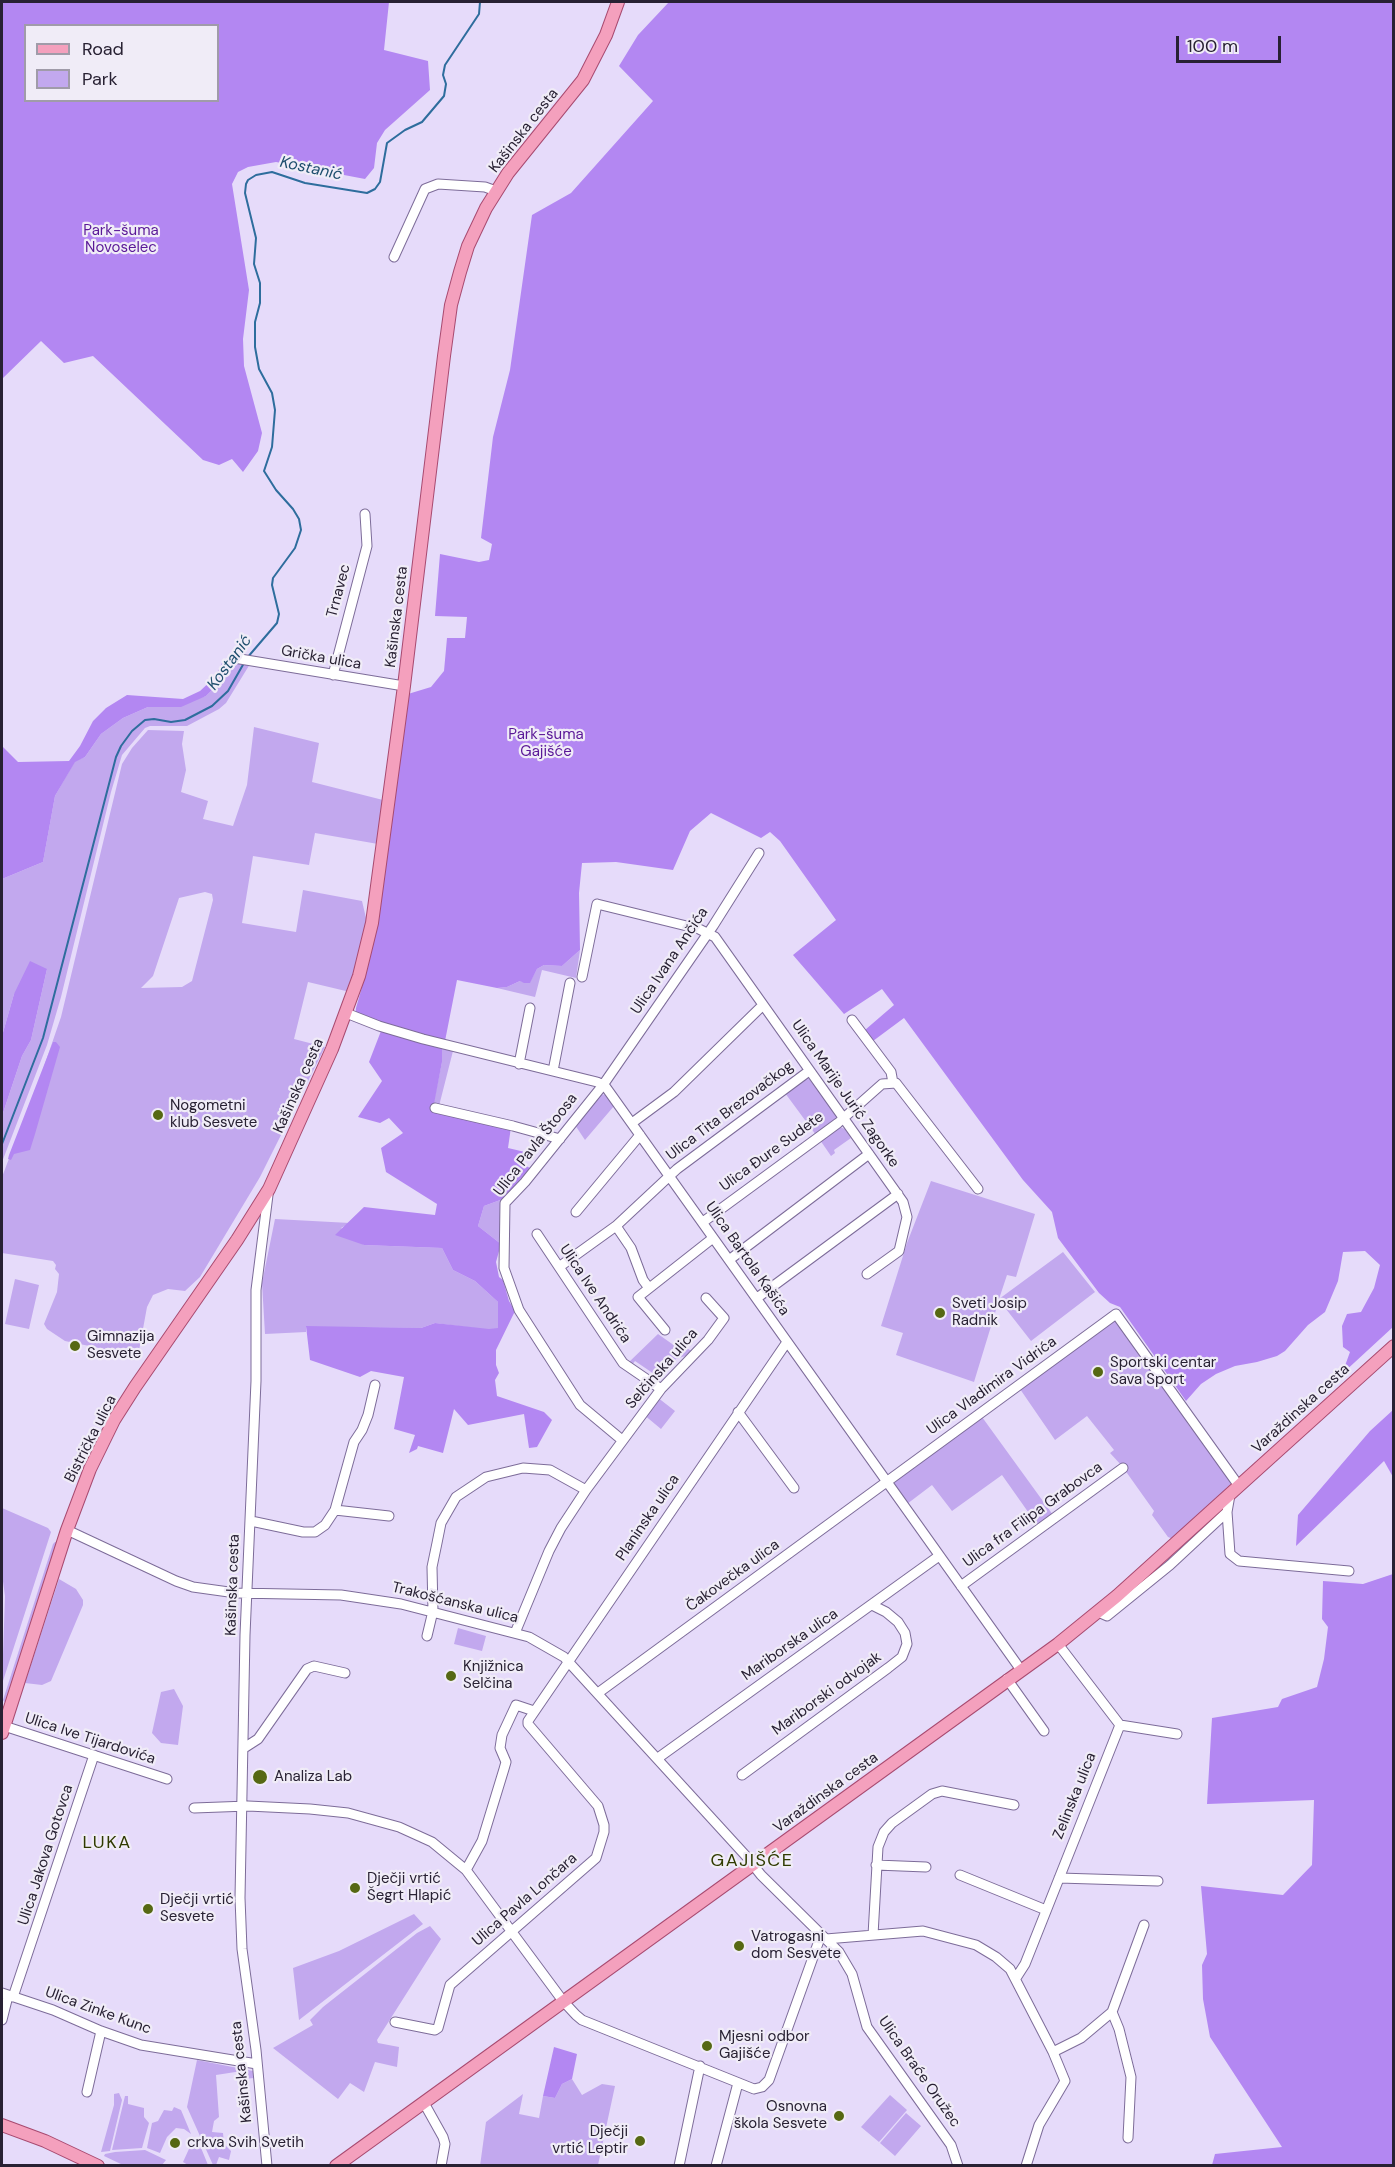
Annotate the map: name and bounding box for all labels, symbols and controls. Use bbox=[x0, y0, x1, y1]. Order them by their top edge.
legend bbox=[24, 24, 219, 102]
scale bar bbox=[1179, 24, 1284, 62]
text: 100 m bbox=[1187, 34, 1238, 58]
text: Road bbox=[82, 37, 124, 61]
text: Park bbox=[82, 67, 118, 91]
street label: Kašinska cesta bbox=[486, 85, 562, 177]
water label: Kostanić bbox=[278, 153, 344, 185]
park label: Park-šuma Novoselec bbox=[83, 222, 159, 257]
street label: Trnavec bbox=[323, 562, 355, 620]
street label: Kašinska cesta bbox=[382, 565, 412, 669]
water label: Kostanić bbox=[204, 632, 256, 694]
street label: Grička ulica bbox=[280, 642, 362, 674]
park label: Park-šuma Gajišće bbox=[508, 726, 584, 761]
street label: Ulica Ivana Ančića bbox=[628, 904, 712, 1018]
street label: Ulica Marije Jurić Zagorke bbox=[787, 1017, 903, 1171]
street label: Kašinska cesta bbox=[270, 1036, 328, 1136]
street label: Ulica Tita Brezovačkog bbox=[663, 1057, 797, 1165]
street label: Ulica Pavla Štoosa bbox=[490, 1090, 582, 1200]
place label: Nogometni klub Sesvete bbox=[170, 1097, 257, 1132]
marker: Nogometni klub Sesvete bbox=[151, 1108, 165, 1122]
street label: Ulica Đure Sudete bbox=[717, 1108, 827, 1196]
street label: Ulica Bartola Kašića bbox=[701, 1199, 793, 1319]
street label: Ulica Ive Andrića bbox=[555, 1241, 635, 1347]
place label: Sveti Josip Radnik bbox=[952, 1295, 1027, 1330]
marker: Sveti Josip Radnik bbox=[933, 1306, 947, 1320]
street label: Selčinska ulica bbox=[622, 1325, 702, 1413]
place label: Gimnazija Sesvete bbox=[87, 1328, 154, 1363]
street label: Ulica Vladimira Vidrića bbox=[924, 1333, 1060, 1439]
marker: Gimnazija Sesvete bbox=[68, 1339, 82, 1353]
place label: Sportski centar Sava Sport bbox=[1110, 1354, 1216, 1389]
street label: Varaždinska cesta bbox=[1249, 1360, 1353, 1458]
marker: Sportski centar Sava Sport bbox=[1091, 1365, 1105, 1379]
street label: Bistrička ulica bbox=[61, 1392, 121, 1486]
street label: Ulica fra Filipa Grabovca bbox=[960, 1458, 1106, 1572]
street label: Planinska ulica bbox=[612, 1471, 684, 1565]
street label: Kašinska cesta bbox=[222, 1534, 244, 1636]
street label: Čakovečka ulica bbox=[683, 1536, 783, 1616]
street label: Trakošćanska ulica bbox=[390, 1579, 520, 1627]
street label: Mariborska ulica bbox=[738, 1605, 842, 1685]
street label: Mariborski odvojak bbox=[769, 1648, 885, 1740]
place label: Knjižnica Selčina bbox=[463, 1658, 523, 1693]
marker: Knjižnica Selčina bbox=[444, 1669, 458, 1683]
street label: Ulica Ive Tijardovića bbox=[22, 1709, 158, 1769]
street label: Varaždinska cesta bbox=[770, 1749, 882, 1837]
street label: Zelinska ulica bbox=[1049, 1750, 1101, 1842]
marker: Analiza Lab bbox=[251, 1768, 269, 1786]
place label: Analiza Lab bbox=[274, 1768, 352, 1786]
street label: Ulica Jakova Gotovca bbox=[15, 1782, 77, 1928]
district label: LUKA bbox=[82, 1832, 132, 1854]
street label: Ulica Pavla Lončara bbox=[469, 1850, 581, 1950]
district label: GAJIŠĆE bbox=[711, 1850, 793, 1872]
place label: Dječji vrtić Šegrt Hlapić bbox=[367, 1870, 451, 1905]
marker: Dječji vrtić Šegrt Hlapić bbox=[348, 1881, 362, 1895]
place label: Dječji vrtić Sesvete bbox=[160, 1891, 234, 1926]
marker: Dječji vrtić Sesvete bbox=[141, 1902, 155, 1916]
place label: Vatrogasni dom Sesvete bbox=[751, 1928, 841, 1963]
marker: Vatrogasni dom Sesvete bbox=[732, 1939, 746, 1953]
street label: Ulica Zinke Kunc bbox=[42, 1983, 154, 2039]
street label: Ulica Braće Oružec bbox=[874, 2013, 964, 2131]
street label: Kašinska cesta bbox=[228, 2020, 256, 2124]
place label: Mjesni odbor Gajišće bbox=[719, 2028, 810, 2063]
marker: Mjesni odbor Gajišće bbox=[700, 2039, 714, 2053]
place label: Osnovna škola Sesvete bbox=[734, 2098, 827, 2133]
marker: Osnovna škola Sesvete bbox=[832, 2109, 846, 2123]
place label: Dječji vrtić Leptir bbox=[552, 2123, 628, 2158]
place label: crkva Svih Svetih bbox=[187, 2134, 304, 2152]
marker: Dječji vrtić Leptir bbox=[633, 2134, 647, 2148]
marker: crkva Svih Svetih bbox=[168, 2136, 182, 2150]

